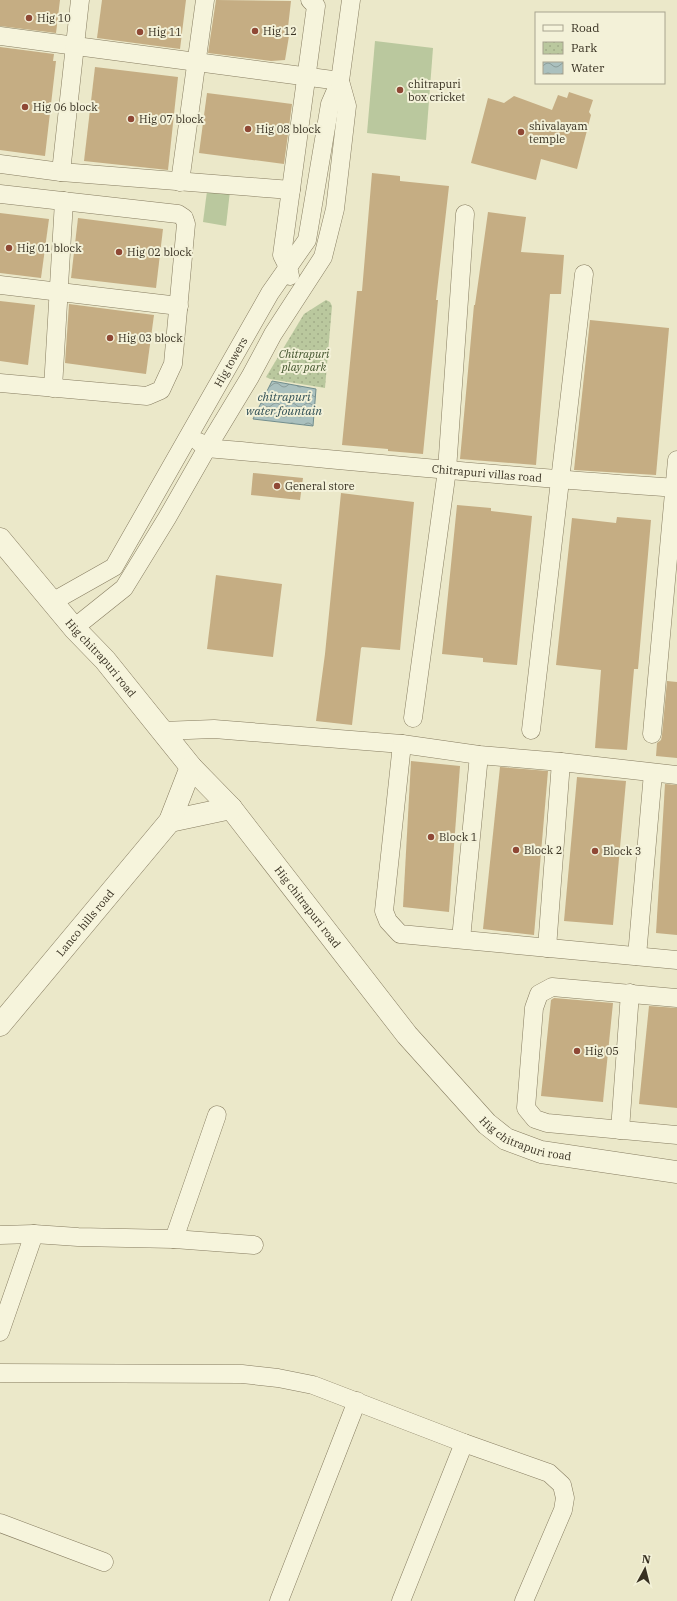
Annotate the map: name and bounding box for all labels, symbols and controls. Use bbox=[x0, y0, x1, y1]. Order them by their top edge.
place label: Hig 10 bbox=[37, 11, 71, 25]
legend bbox=[535, 12, 665, 84]
marker: Hig 10 bbox=[24, 13, 34, 23]
text: Road bbox=[571, 20, 600, 35]
place label: Hig 12 bbox=[263, 24, 297, 38]
place label: Hig 11 bbox=[148, 25, 182, 39]
marker: Hig 12 bbox=[250, 26, 260, 36]
marker: Hig 11 bbox=[135, 27, 145, 37]
text: Park bbox=[571, 40, 597, 55]
text: Water bbox=[571, 60, 605, 75]
place label: chitrapuri box cricket bbox=[408, 77, 465, 104]
marker: chitrapuri box cricket bbox=[395, 85, 405, 95]
place label: Hig 06 block bbox=[33, 100, 98, 114]
marker: Hig 06 block bbox=[20, 102, 30, 112]
place label: Hig 07 block bbox=[139, 112, 204, 126]
marker: Hig 07 block bbox=[126, 114, 136, 124]
place label: shivalayam temple bbox=[529, 119, 588, 146]
place label: Hig 08 block bbox=[256, 122, 321, 136]
marker: Hig 08 block bbox=[243, 124, 253, 134]
marker: shivalayam temple bbox=[516, 127, 526, 137]
place label: Hig 01 block bbox=[17, 241, 82, 255]
marker: Hig 01 block bbox=[4, 243, 14, 253]
place label: Hig 02 block bbox=[127, 245, 192, 259]
marker: Hig 02 block bbox=[114, 247, 124, 257]
place label: Hig 03 block bbox=[118, 331, 183, 345]
marker: Hig 03 block bbox=[105, 333, 115, 343]
street label: Hig towers bbox=[211, 335, 250, 390]
park label: Chitrapuri play park bbox=[279, 347, 330, 374]
water label: chitrapuri water fountain bbox=[246, 389, 322, 418]
street label: Chitrapuri villas road bbox=[431, 462, 543, 485]
place label: General store bbox=[285, 479, 355, 493]
marker: General store bbox=[272, 481, 282, 491]
street label: Hig chitrapuri road bbox=[62, 616, 139, 700]
place label: Block 1 bbox=[439, 830, 477, 844]
marker: Block 1 bbox=[426, 832, 436, 842]
place label: Block 2 bbox=[524, 843, 562, 857]
place label: Block 3 bbox=[603, 844, 641, 858]
marker: Block 2 bbox=[511, 845, 521, 855]
marker: Block 3 bbox=[590, 846, 600, 856]
street label: Hig chitrapuri road bbox=[272, 863, 344, 951]
street label: Lanco hills road bbox=[53, 886, 117, 959]
place label: Hig 05 bbox=[585, 1044, 619, 1058]
marker: Hig 05 bbox=[572, 1046, 582, 1056]
street label: Hig chitrapuri road bbox=[477, 1114, 573, 1163]
north arrow bbox=[625, 1549, 665, 1589]
text: N bbox=[641, 1552, 652, 1567]

